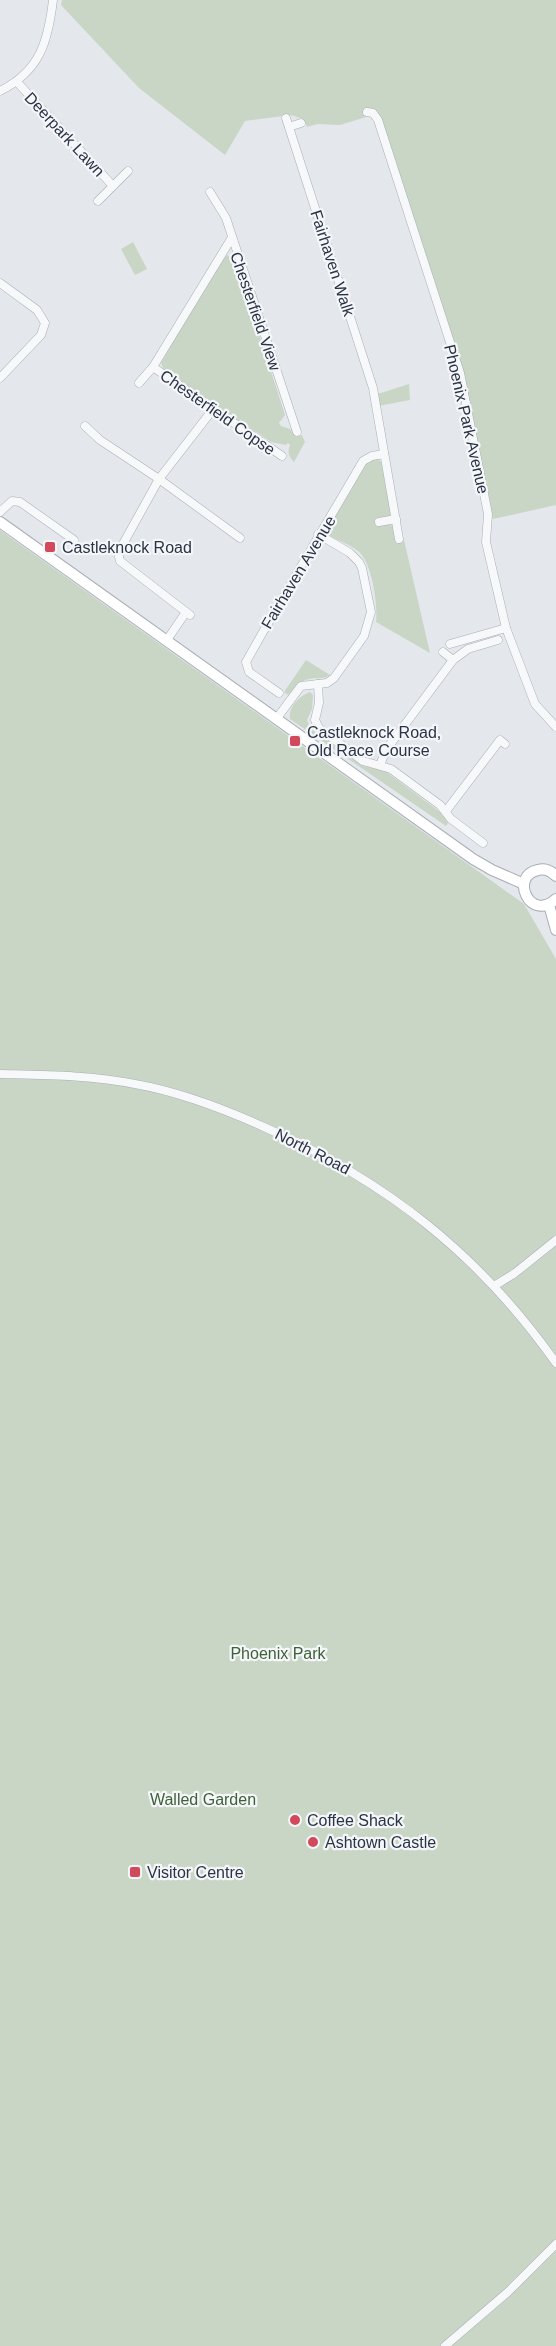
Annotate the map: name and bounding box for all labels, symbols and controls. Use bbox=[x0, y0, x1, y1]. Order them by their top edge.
street label: Deerpark Lawn bbox=[21, 89, 108, 180]
street label: Fairhaven Walk bbox=[307, 208, 358, 319]
street label: Chesterfield View bbox=[227, 250, 284, 373]
street label: Phoenix Park Avenue bbox=[441, 343, 492, 496]
street label: Chesterfield Copse bbox=[157, 366, 278, 458]
street label: Fairhaven Avenue bbox=[258, 513, 339, 632]
place label: Castleknock Road bbox=[62, 539, 192, 556]
marker: Castleknock Road bbox=[43, 540, 57, 554]
place label: Castleknock Road, Old Race Course bbox=[307, 724, 441, 759]
marker: Castleknock Road, Old Race Course bbox=[288, 734, 302, 748]
street label: North Road bbox=[272, 1125, 353, 1178]
park label: Phoenix Park bbox=[230, 1645, 327, 1662]
park label: Walled Garden bbox=[150, 1791, 256, 1808]
place label: Coffee Shack bbox=[307, 1812, 404, 1829]
marker: Coffee Shack bbox=[288, 1813, 302, 1827]
place label: Ashtown Castle bbox=[325, 1834, 436, 1851]
marker: Ashtown Castle bbox=[306, 1835, 320, 1849]
place label: Visitor Centre bbox=[147, 1864, 244, 1881]
marker: Visitor Centre bbox=[128, 1865, 142, 1879]

